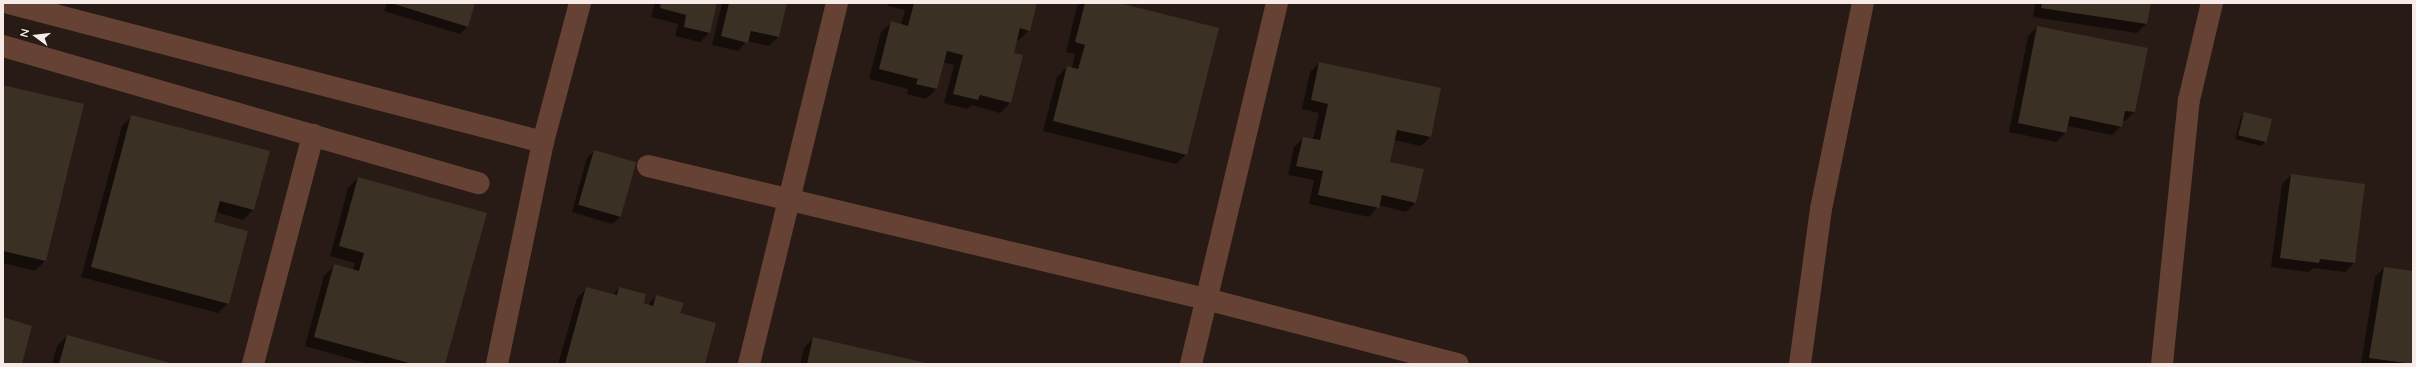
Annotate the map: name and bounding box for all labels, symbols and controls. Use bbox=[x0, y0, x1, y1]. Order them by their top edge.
north arrow bbox=[16, 16, 56, 56]
text: N bbox=[17, 27, 32, 39]

